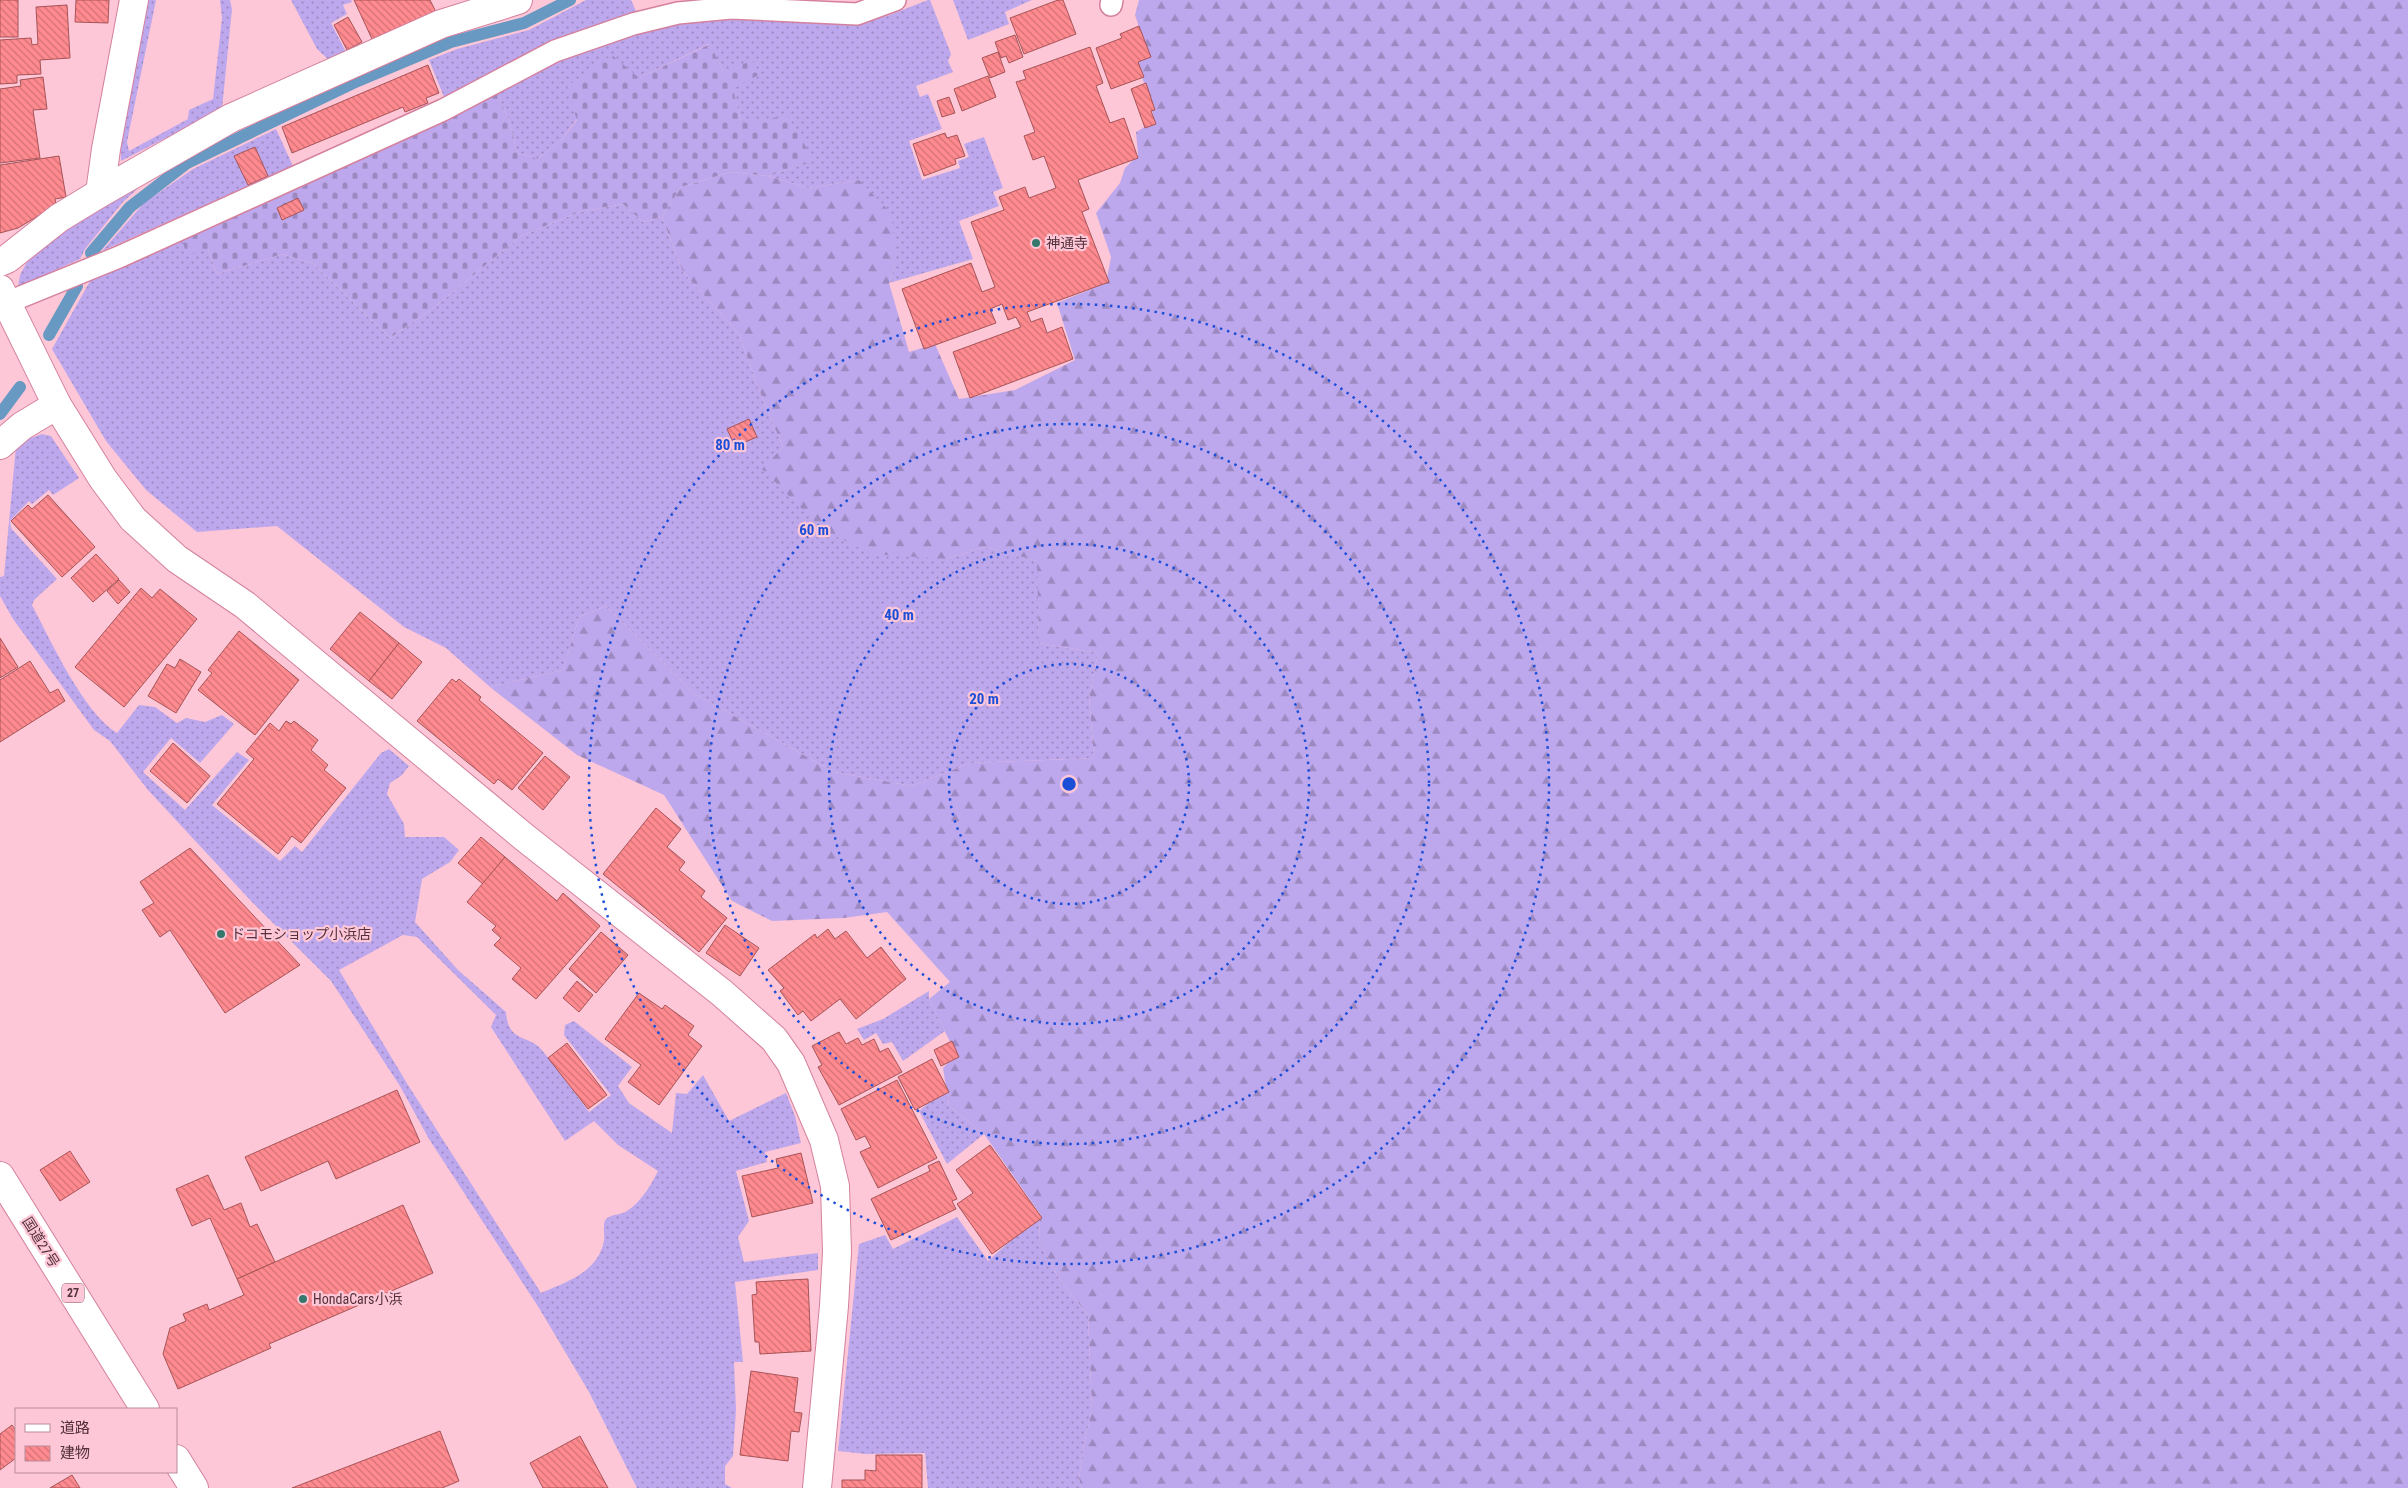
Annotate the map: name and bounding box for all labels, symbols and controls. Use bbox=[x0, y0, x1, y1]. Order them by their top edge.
place label: 神通寺 bbox=[1046, 235, 1088, 251]
marker: 神通寺 bbox=[1030, 237, 1042, 249]
text: 80 m bbox=[715, 436, 745, 454]
text: 60 m bbox=[799, 521, 829, 539]
text: 40 m bbox=[884, 606, 914, 624]
text: 20 m bbox=[969, 690, 999, 708]
centre of rings bbox=[1060, 775, 1078, 793]
place label: ドコモショップ小浜店 bbox=[231, 926, 371, 942]
marker: ドコモショップ小浜店 bbox=[215, 928, 227, 940]
street label: 国道27号 bbox=[19, 1214, 63, 1270]
road number: 27 bbox=[62, 1284, 84, 1302]
place label: HondaCars小浜 bbox=[313, 1291, 402, 1307]
marker: HondaCars小浜 bbox=[297, 1293, 309, 1305]
legend bbox=[15, 1408, 178, 1473]
text: 道路 bbox=[60, 1419, 90, 1437]
text: 建物 bbox=[60, 1444, 90, 1462]

